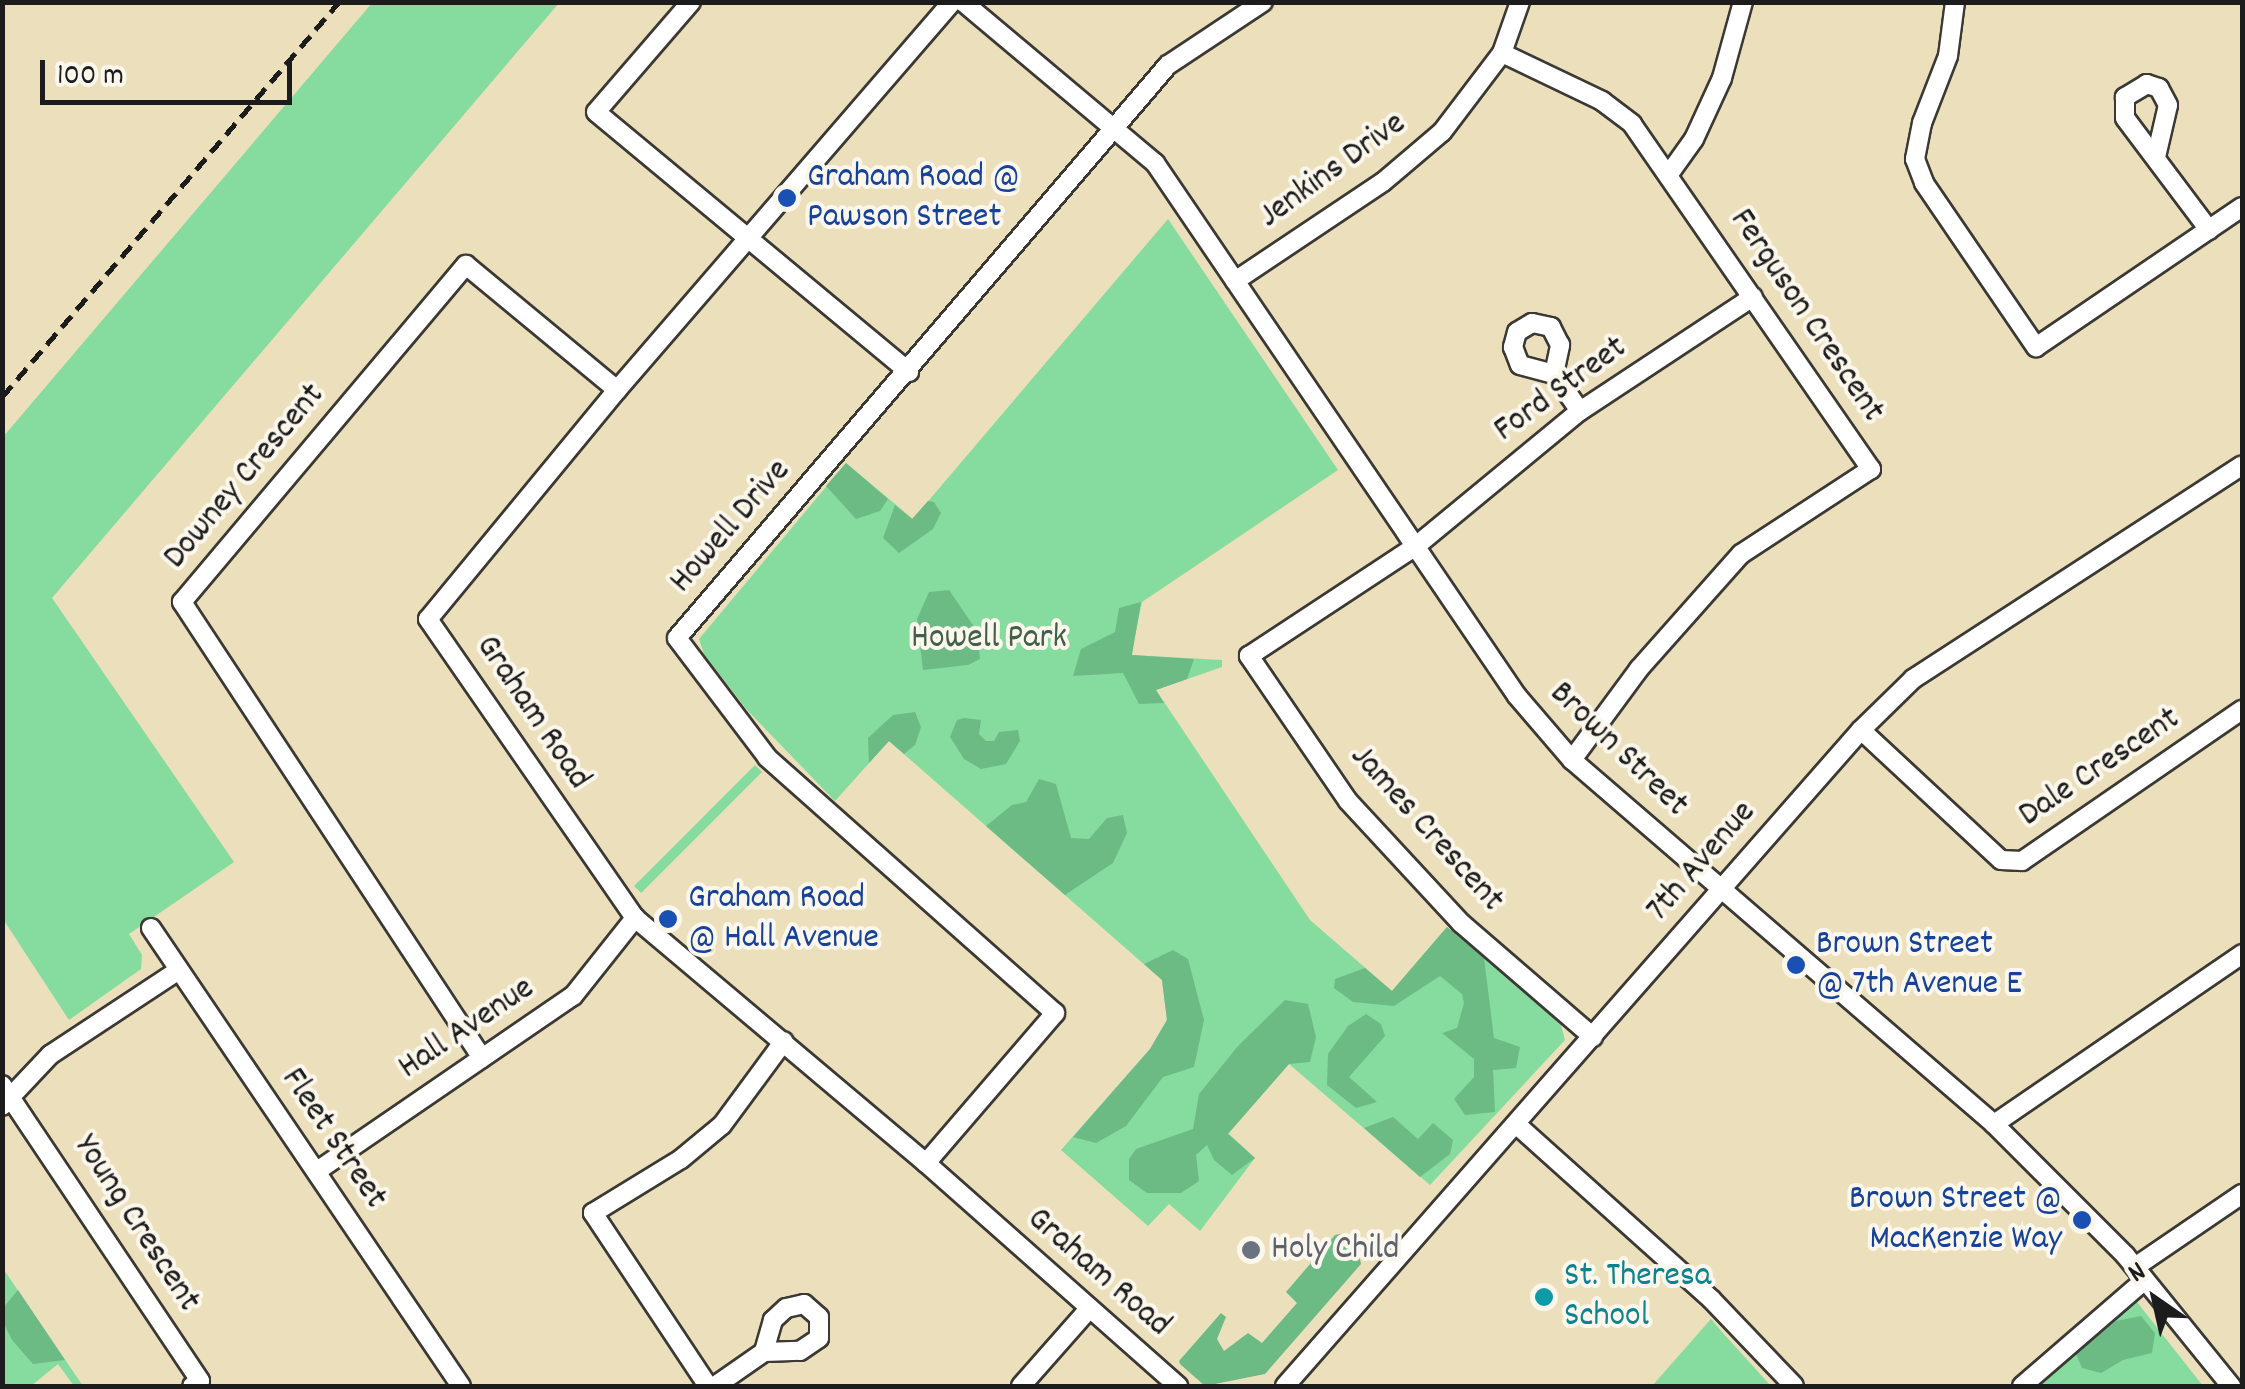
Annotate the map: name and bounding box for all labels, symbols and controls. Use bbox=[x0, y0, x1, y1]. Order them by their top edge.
scale bar bbox=[45, 40, 298, 102]
text: 100 m bbox=[57, 56, 124, 99]
street label: Jenkins Drive bbox=[1251, 104, 1415, 238]
place label: Graham Road @ Pawson Street bbox=[807, 157, 1020, 239]
marker: Graham Road @ Pawson Street bbox=[776, 187, 798, 209]
street label: Ferguson Crescent bbox=[1719, 202, 1893, 430]
street label: Ford Street bbox=[1487, 328, 1635, 452]
street label: Downey Crescent bbox=[155, 376, 335, 578]
street label: Howell Drive bbox=[662, 452, 800, 602]
park label: Howell Park bbox=[911, 618, 1067, 660]
street label: Graham Road bbox=[465, 628, 599, 798]
street label: Brown Street bbox=[1540, 673, 1696, 827]
street label: Dale Crescent bbox=[2011, 699, 2189, 837]
street label: James Crescent bbox=[1340, 737, 1512, 921]
street label: 7th Avenue bbox=[1638, 793, 1766, 931]
place label: Graham Road @ Hall Avenue bbox=[688, 878, 879, 960]
marker: Graham Road @ Hall Avenue bbox=[657, 908, 679, 930]
place label: Brown Street @ 7th Avenue E bbox=[1816, 924, 2022, 1006]
marker: Brown Street @ 7th Avenue E bbox=[1785, 954, 1807, 976]
street label: Hall Avenue bbox=[391, 968, 543, 1090]
street label: Fleet Street bbox=[271, 1061, 395, 1217]
street label: Young Crescent bbox=[63, 1128, 209, 1320]
place label: Brown Street @ MacKenzie Way bbox=[1849, 1179, 2062, 1261]
street label: Graham Road bbox=[1017, 1199, 1179, 1347]
marker: Brown Street @ MacKenzie Way bbox=[2071, 1209, 2093, 1231]
place label: Holy Child bbox=[1271, 1229, 1399, 1271]
marker: Holy Child bbox=[1240, 1239, 1262, 1261]
north arrow bbox=[2105, 1249, 2205, 1349]
text: N bbox=[2121, 1254, 2155, 1295]
place label: St. Theresa School bbox=[1564, 1256, 1711, 1338]
marker: St. Theresa School bbox=[1533, 1286, 1555, 1308]

